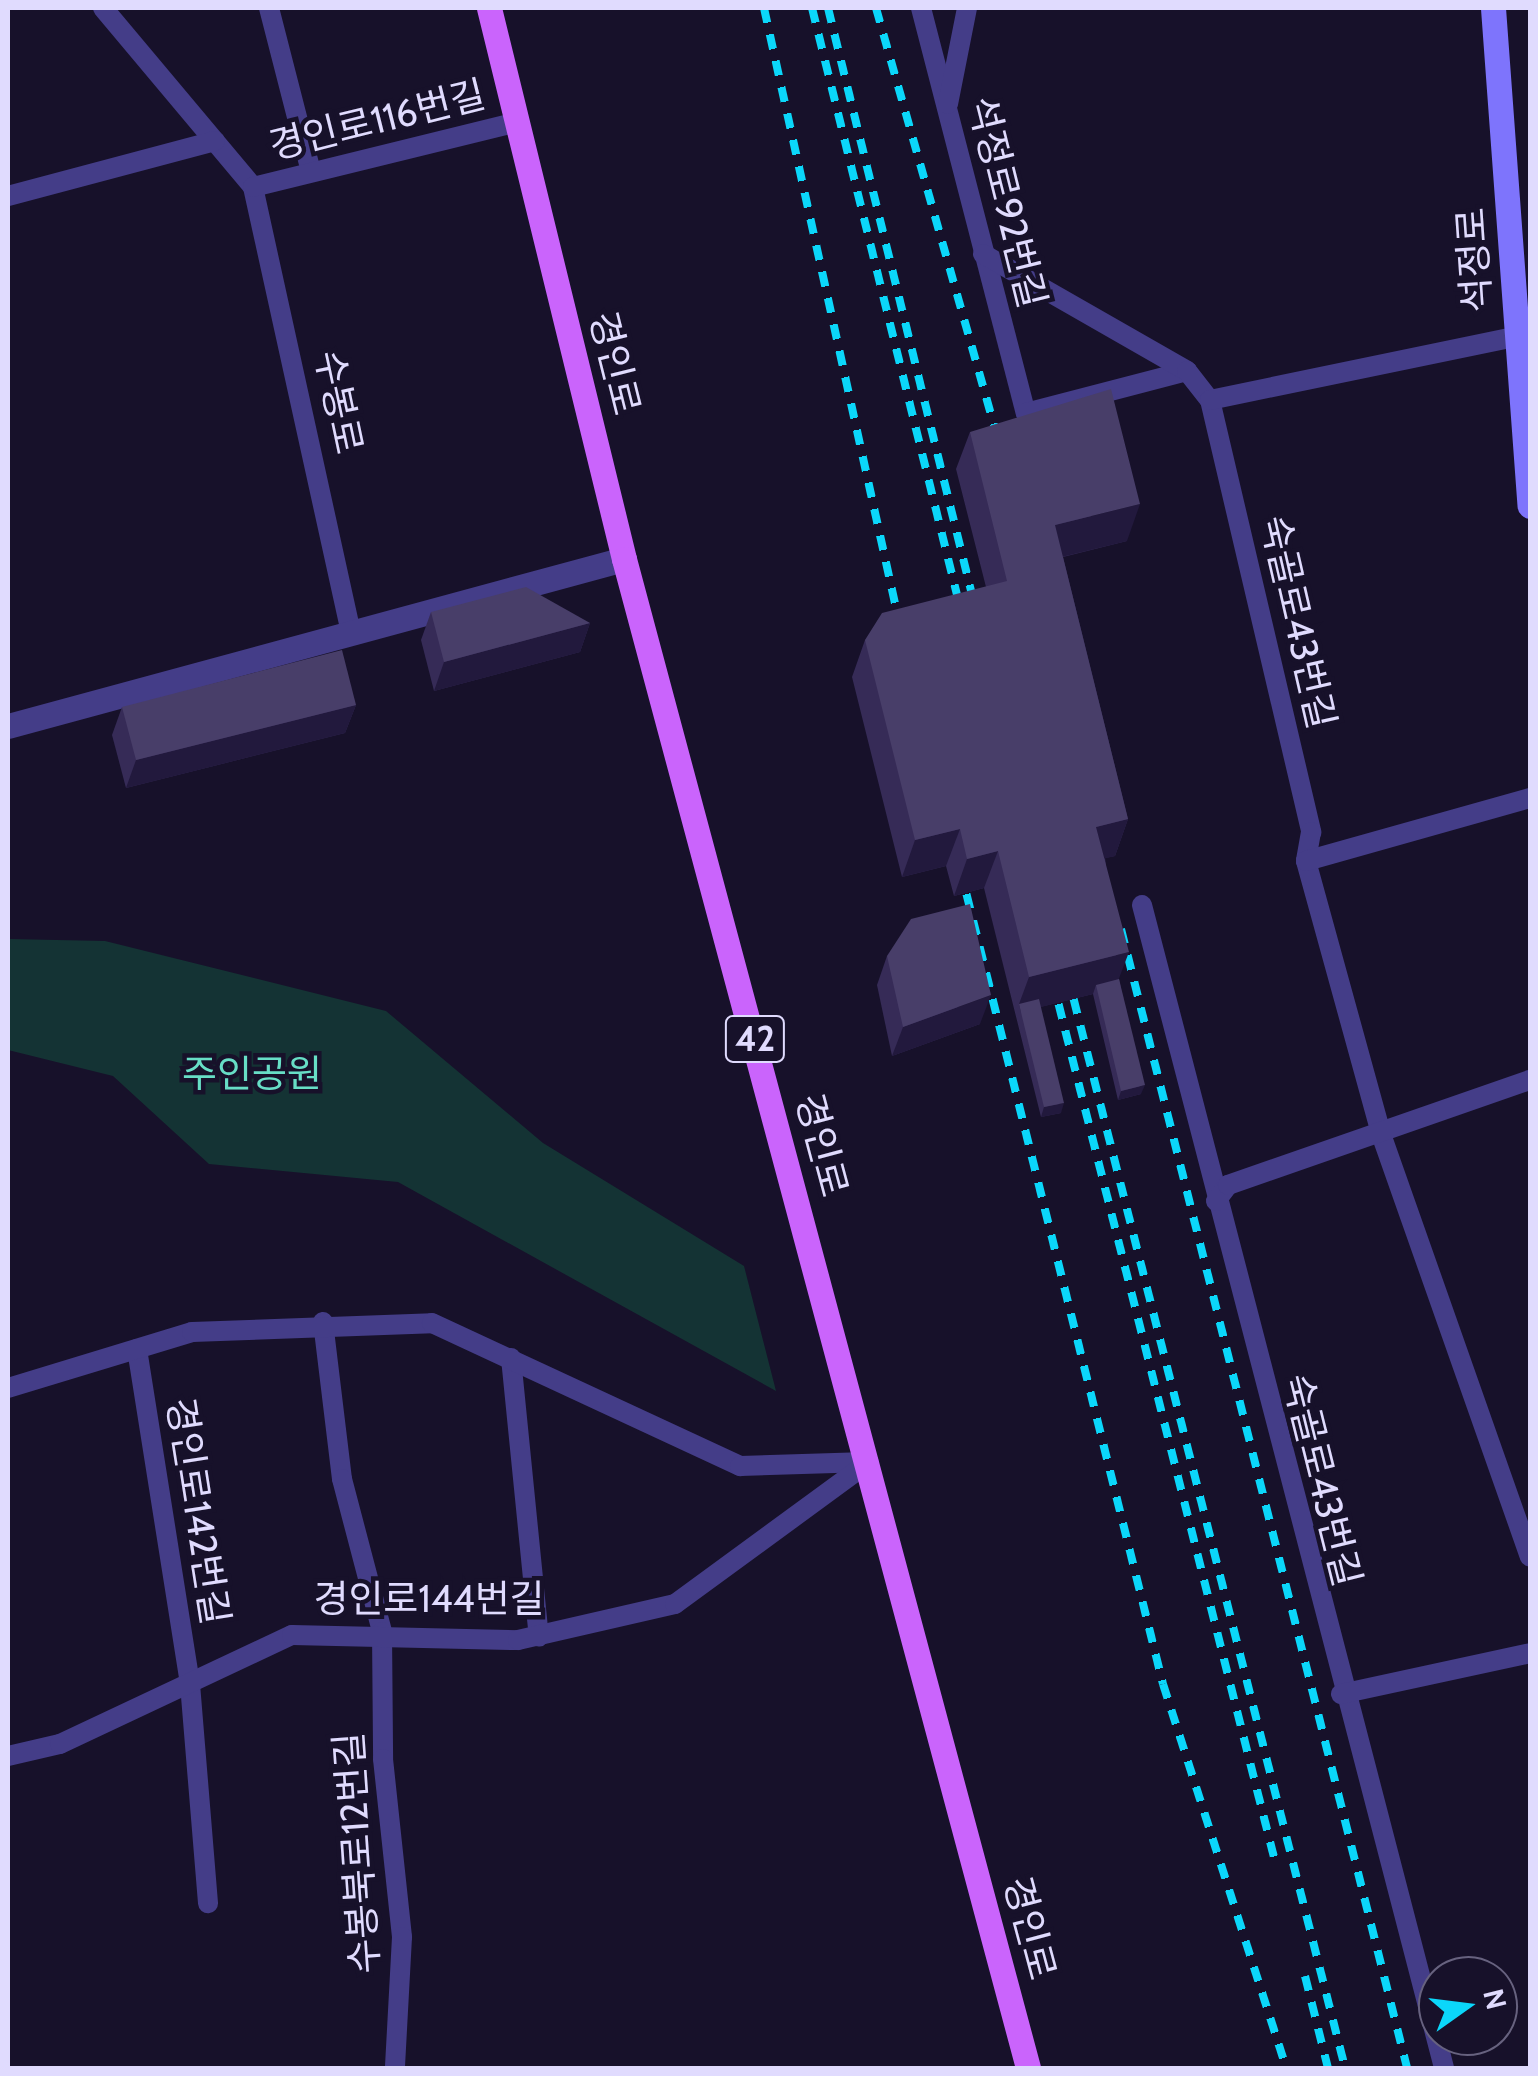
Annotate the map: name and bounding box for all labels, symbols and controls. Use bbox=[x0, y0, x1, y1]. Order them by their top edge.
street label: 경인로116번길 bbox=[264, 71, 490, 169]
street label: 석정로92번길 bbox=[959, 92, 1055, 312]
street label: 석정로 bbox=[1448, 206, 1500, 314]
street label: 경인로 bbox=[580, 307, 650, 419]
street label: 수봉로 bbox=[306, 346, 372, 458]
street label: 숙골로43번길 bbox=[1251, 511, 1345, 733]
road number: 42 bbox=[722, 1009, 788, 1069]
park label: 주인공원 bbox=[182, 1051, 322, 1097]
street label: 경인로 bbox=[786, 1088, 858, 1202]
street label: 숙골로43번길 bbox=[1274, 1369, 1370, 1591]
street label: 경인로142번길 bbox=[158, 1394, 238, 1628]
street label: 경인로144번길 bbox=[313, 1576, 545, 1622]
street label: 수봉북로12번길 bbox=[326, 1731, 388, 1975]
street label: 경인로 bbox=[994, 1871, 1066, 1985]
north arrow bbox=[1418, 1956, 1518, 2056]
text: N bbox=[1476, 1986, 1514, 2013]

